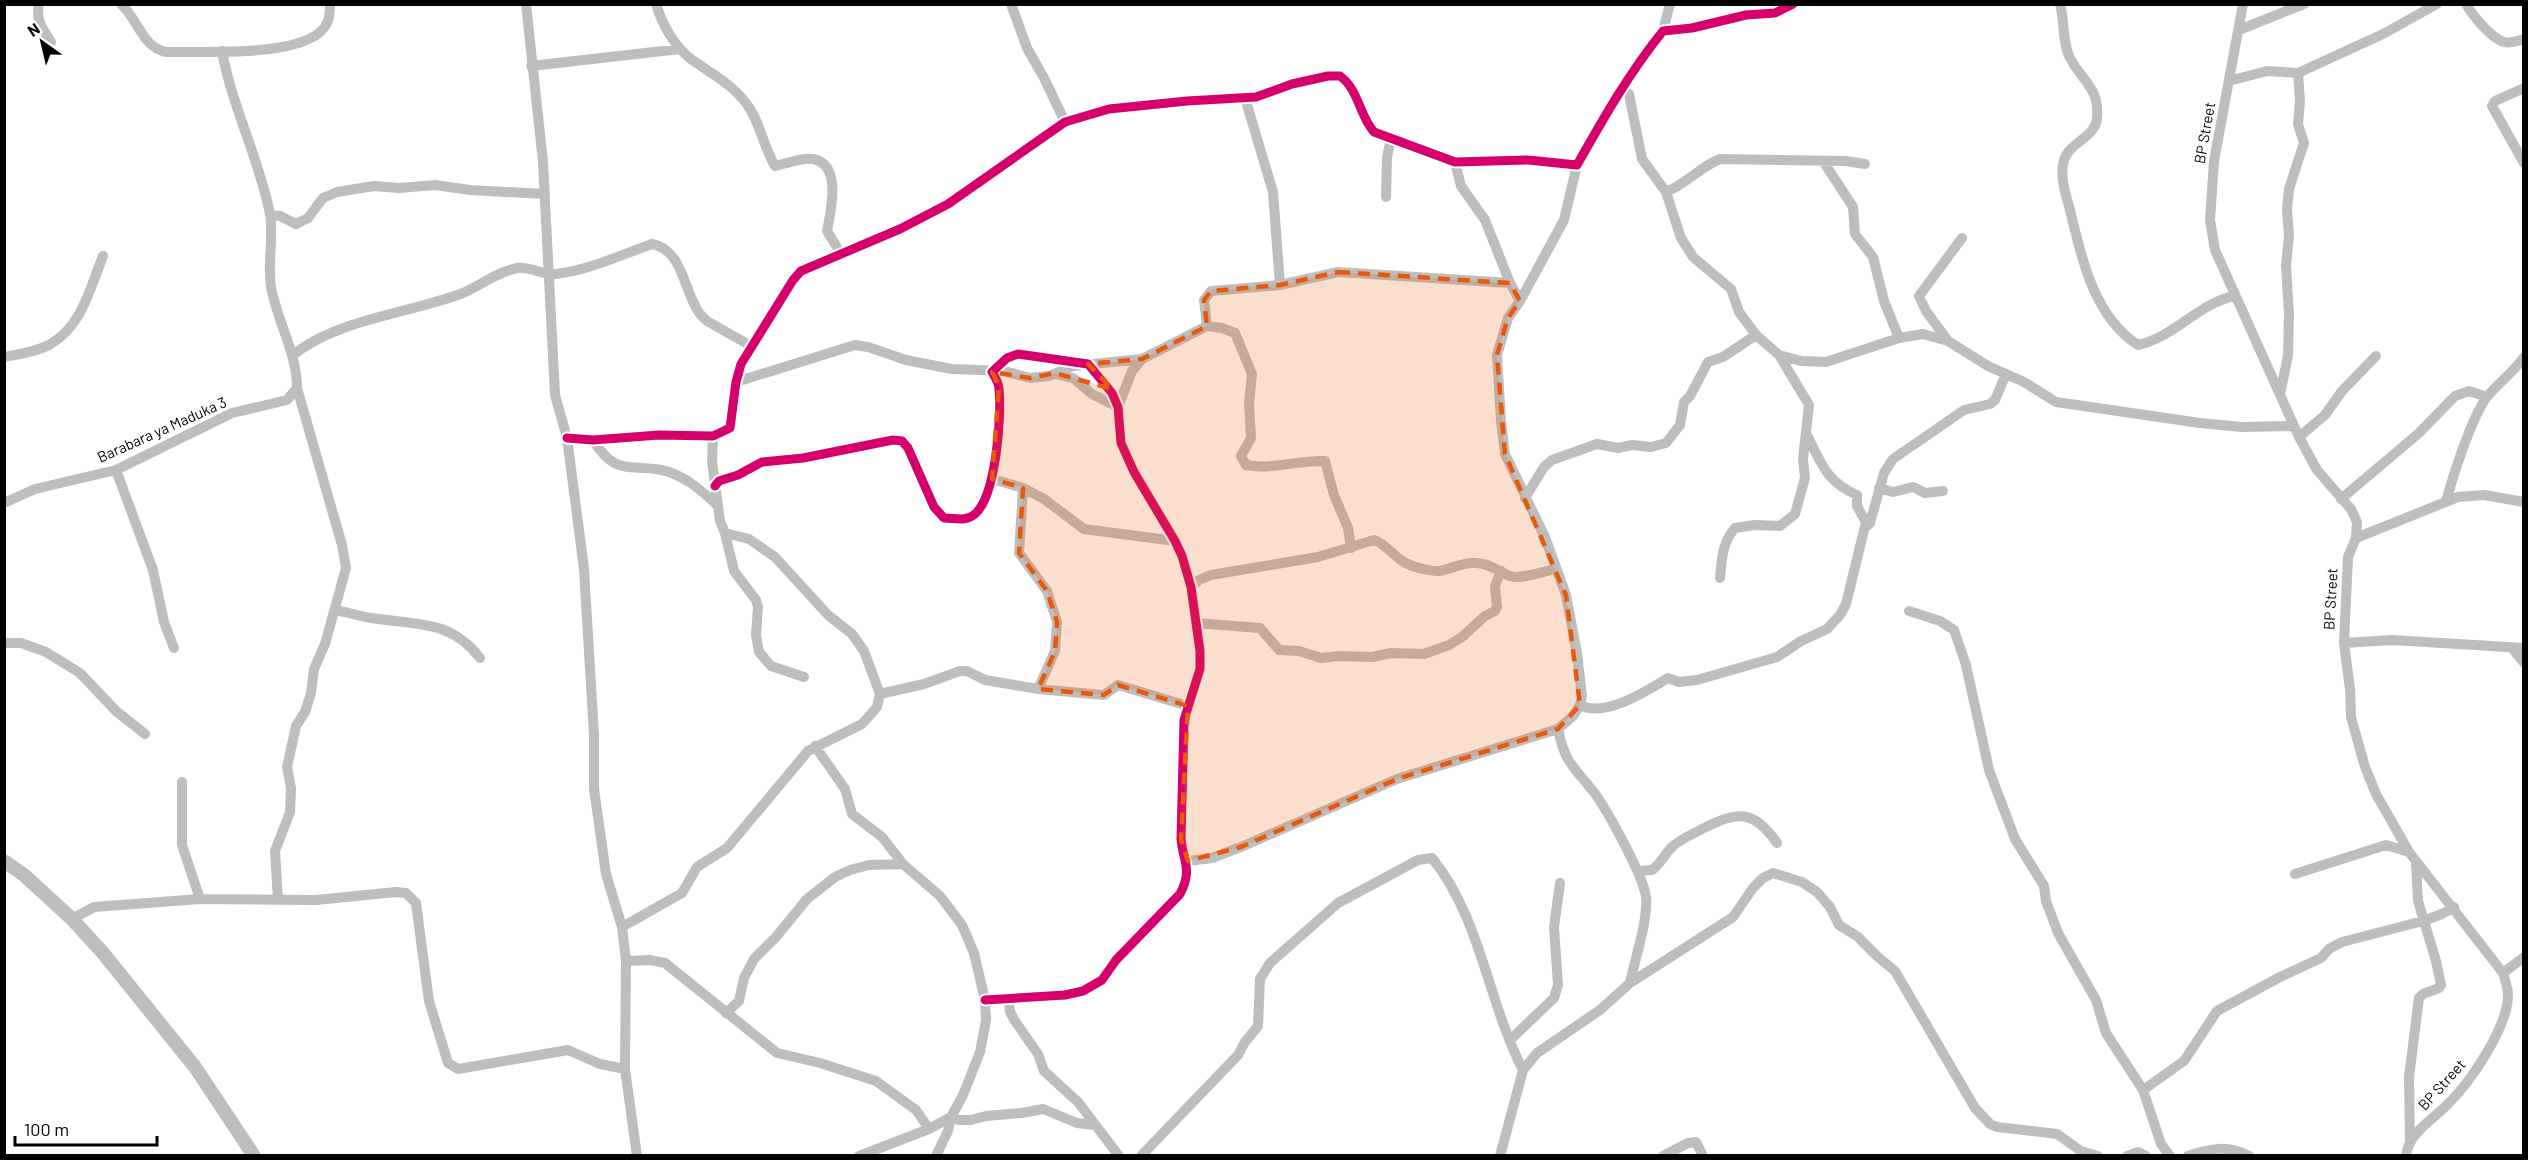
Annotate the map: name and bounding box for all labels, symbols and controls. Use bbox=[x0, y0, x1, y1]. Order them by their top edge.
north arrow bbox=[12, 12, 72, 72]
text: N bbox=[24, 18, 43, 40]
street label: BP Street bbox=[2190, 101, 2218, 165]
street label: Barabara ya Maduka 3 bbox=[94, 392, 229, 466]
street label: BP Street bbox=[2319, 567, 2341, 631]
street label: BP Street bbox=[2414, 1055, 2469, 1113]
scale bar bbox=[15, 1109, 158, 1147]
text: 100 m bbox=[24, 1118, 69, 1140]

